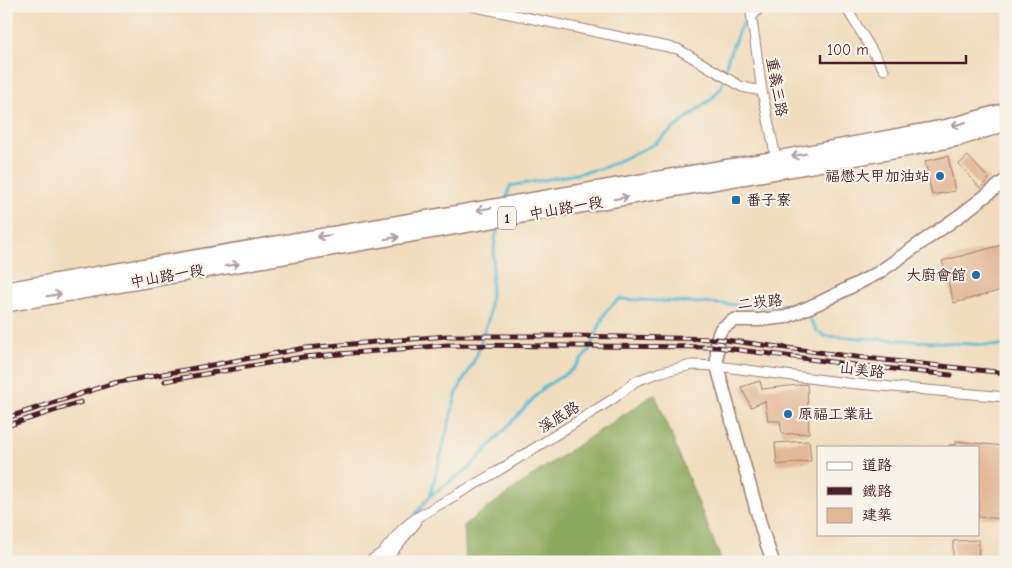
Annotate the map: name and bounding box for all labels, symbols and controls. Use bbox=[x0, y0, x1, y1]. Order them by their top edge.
scale bar bbox=[820, 32, 966, 64]
text: 100 m bbox=[827, 41, 869, 59]
street label: 重義三路 bbox=[763, 56, 791, 118]
one-way arrow bbox=[951, 119, 967, 129]
one-way arrow bbox=[792, 151, 808, 160]
place label: 福懋大甲加油站 bbox=[825, 167, 930, 185]
marker: 福懋大甲加油站 bbox=[934, 170, 946, 182]
place label: 番子寮 bbox=[746, 191, 791, 209]
street label: 中山路一段 bbox=[527, 193, 605, 223]
one-way arrow bbox=[613, 193, 629, 203]
marker: 番子寮 bbox=[730, 194, 742, 206]
one-way arrow bbox=[476, 205, 492, 215]
road number: 1 bbox=[498, 207, 516, 230]
one-way arrow bbox=[316, 232, 332, 242]
one-way arrow bbox=[384, 232, 400, 242]
one-way arrow bbox=[223, 259, 239, 269]
street label: 中山路一段 bbox=[128, 261, 206, 291]
place label: 大廚會館 bbox=[906, 266, 966, 284]
marker: 大廚會館 bbox=[970, 269, 982, 281]
one-way arrow bbox=[46, 290, 62, 300]
street label: 二崁路 bbox=[737, 291, 783, 313]
street label: 山美路 bbox=[839, 359, 885, 381]
street label: 溪底路 bbox=[535, 397, 583, 437]
place label: 原福工業社 bbox=[798, 405, 873, 423]
marker: 原福工業社 bbox=[782, 408, 794, 420]
legend bbox=[817, 446, 980, 536]
text: 道路 bbox=[862, 456, 892, 474]
text: 鐵路 bbox=[862, 482, 892, 500]
text: 建築 bbox=[862, 506, 892, 524]

